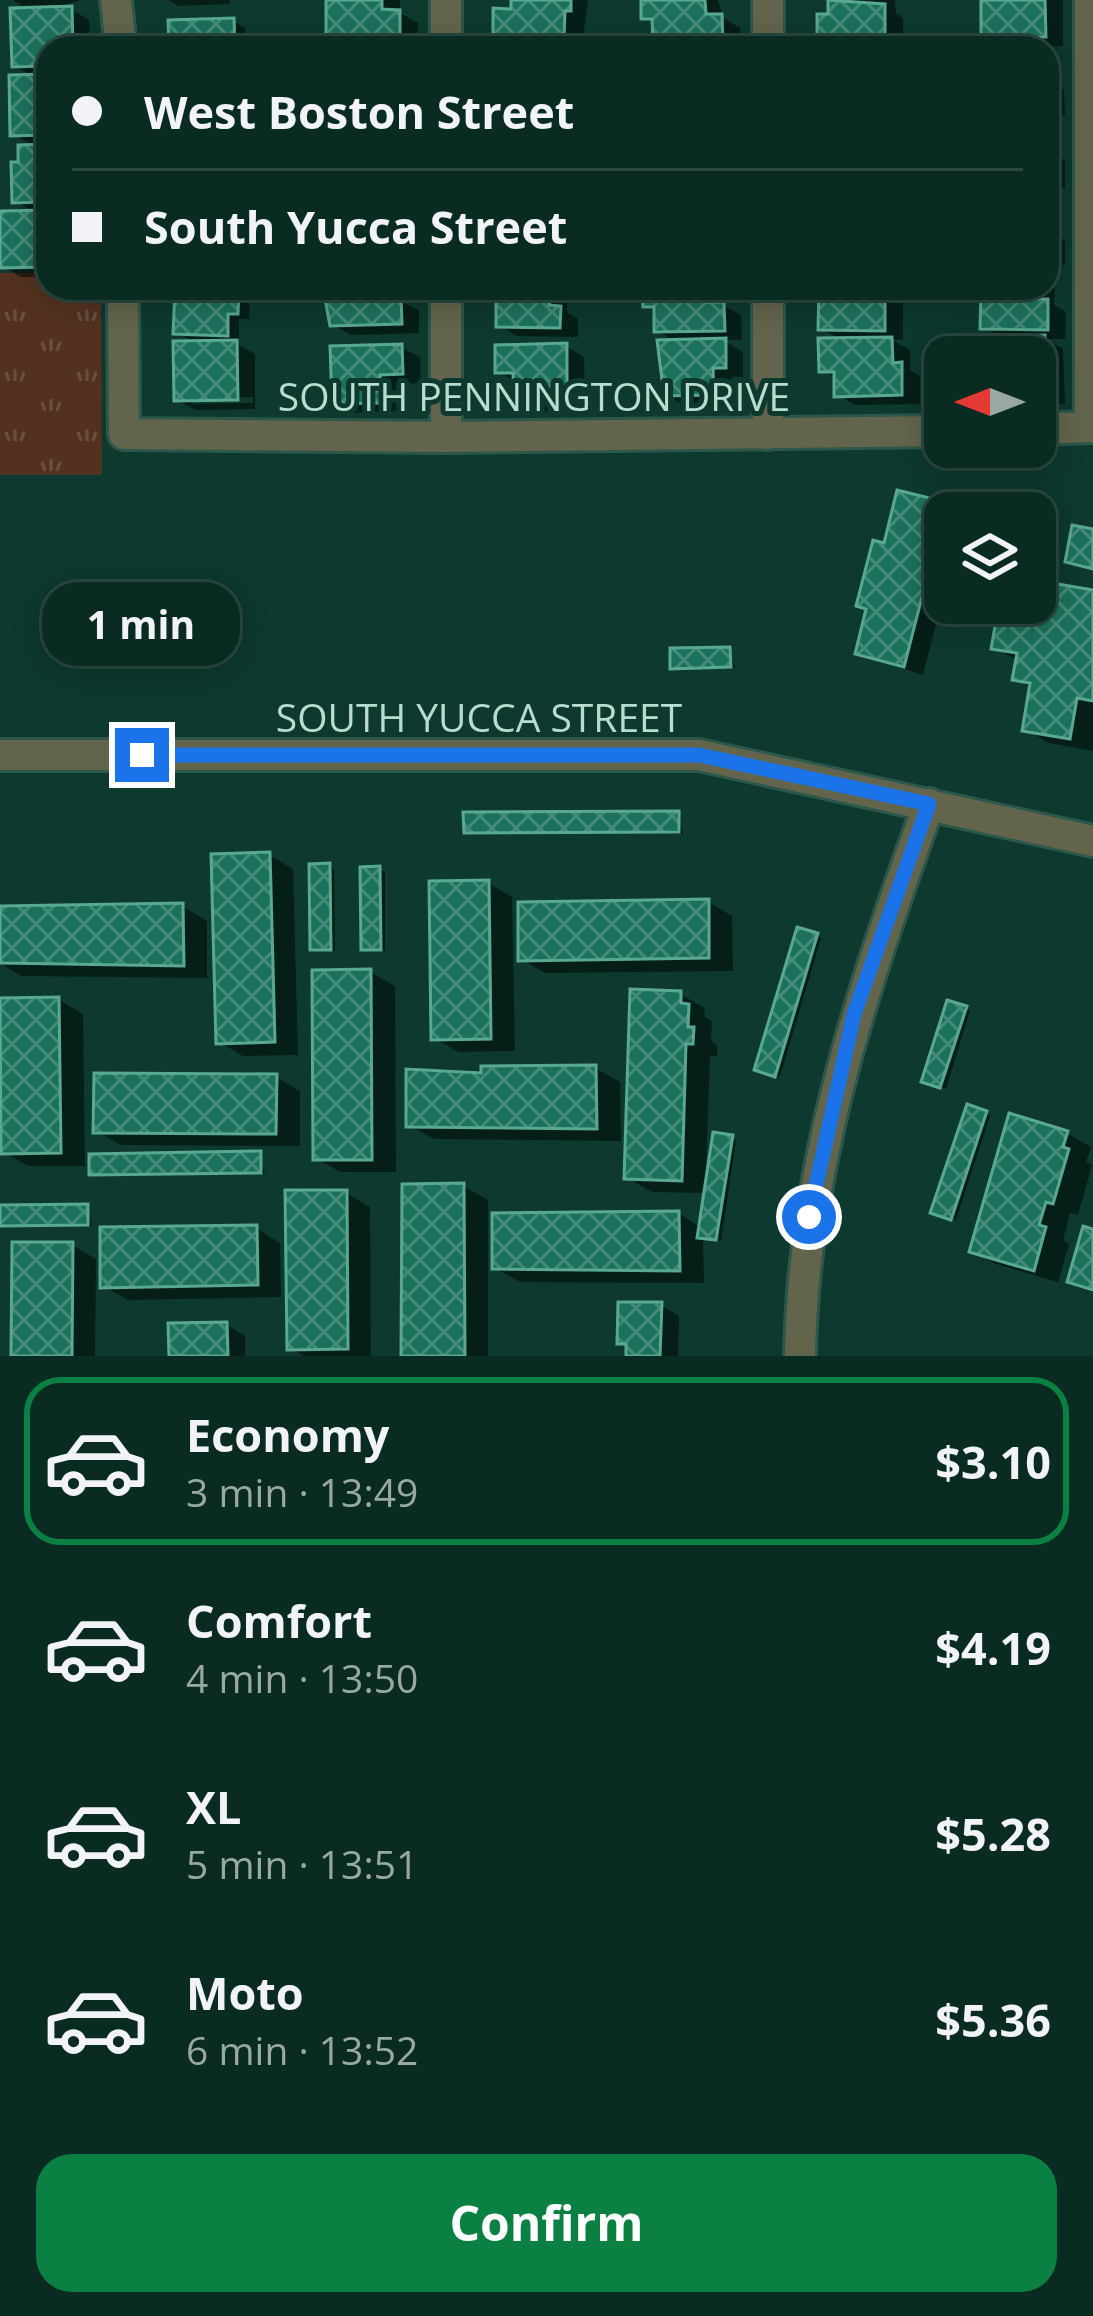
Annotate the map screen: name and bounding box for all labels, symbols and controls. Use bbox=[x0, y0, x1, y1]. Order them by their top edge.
text: West Boston Street bbox=[144, 81, 574, 142]
text: South Yucca Street bbox=[144, 196, 567, 257]
north arrow bbox=[924, 336, 1056, 468]
map controls bbox=[924, 336, 1056, 624]
street label: SOUTH PENNINGTON DRIVE bbox=[278, 369, 790, 422]
button: layers bbox=[924, 492, 1056, 624]
callout: 1 min bbox=[43, 581, 241, 665]
text: 1 min bbox=[87, 597, 195, 650]
street label: SOUTH YUCCA STREET bbox=[276, 690, 683, 743]
route end bbox=[115, 728, 169, 782]
route start bbox=[782, 1190, 836, 1244]
text: Economy bbox=[186, 1404, 389, 1465]
icon: car bbox=[42, 1407, 150, 1515]
text: $3.10 bbox=[935, 1431, 1051, 1492]
text: 3 min · 13:49 bbox=[186, 1465, 418, 1518]
text: Comfort bbox=[186, 1590, 372, 1651]
icon: car bbox=[42, 1593, 150, 1701]
text: $4.19 bbox=[935, 1617, 1051, 1678]
text: 4 min · 13:50 bbox=[186, 1651, 418, 1704]
text: XL bbox=[186, 1776, 241, 1837]
icon: car bbox=[42, 1779, 150, 1887]
text: $5.28 bbox=[935, 1803, 1051, 1864]
text: 5 min · 13:51 bbox=[186, 1837, 418, 1890]
text: Moto bbox=[186, 1962, 304, 2023]
icon: car bbox=[42, 1965, 150, 2073]
text: $5.36 bbox=[935, 1989, 1051, 2050]
text: 6 min · 13:52 bbox=[186, 2023, 418, 2076]
button: Confirm bbox=[36, 2154, 1057, 2292]

